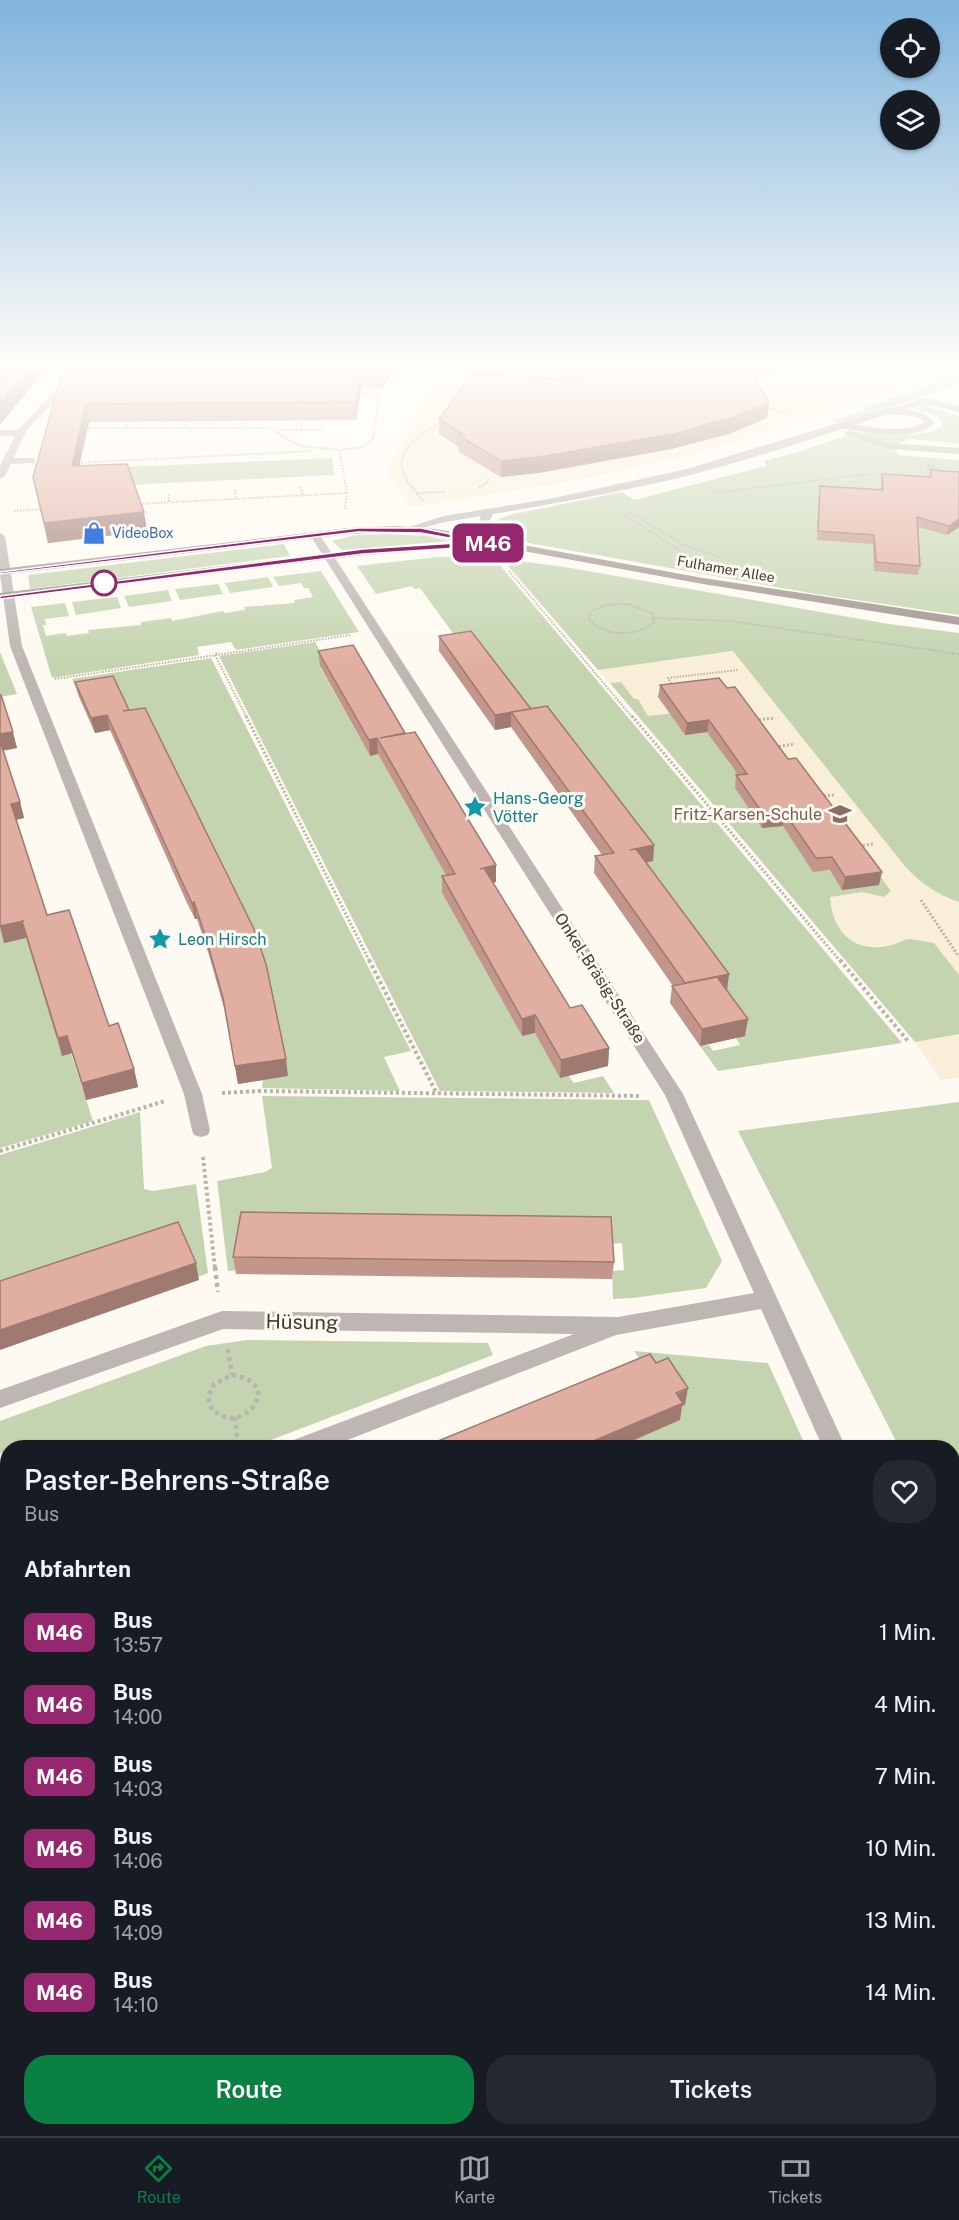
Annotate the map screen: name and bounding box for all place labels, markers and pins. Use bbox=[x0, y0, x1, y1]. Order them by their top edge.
shop icon: VideoBox bbox=[81, 520, 107, 546]
place label: VideoBox bbox=[112, 525, 174, 541]
unlabelled marker bbox=[91, 570, 117, 596]
place label: Hans-Georg Vötter bbox=[493, 789, 584, 826]
place icon: Hans-Georg Vötter bbox=[462, 794, 488, 820]
school or university icon: Fritz-Karsen-Schule bbox=[827, 801, 853, 827]
place label: Fritz-Karsen-Schule bbox=[674, 805, 822, 824]
place icon: Leon Hirsch bbox=[147, 926, 173, 952]
place label: Leon Hirsch bbox=[178, 930, 267, 949]

